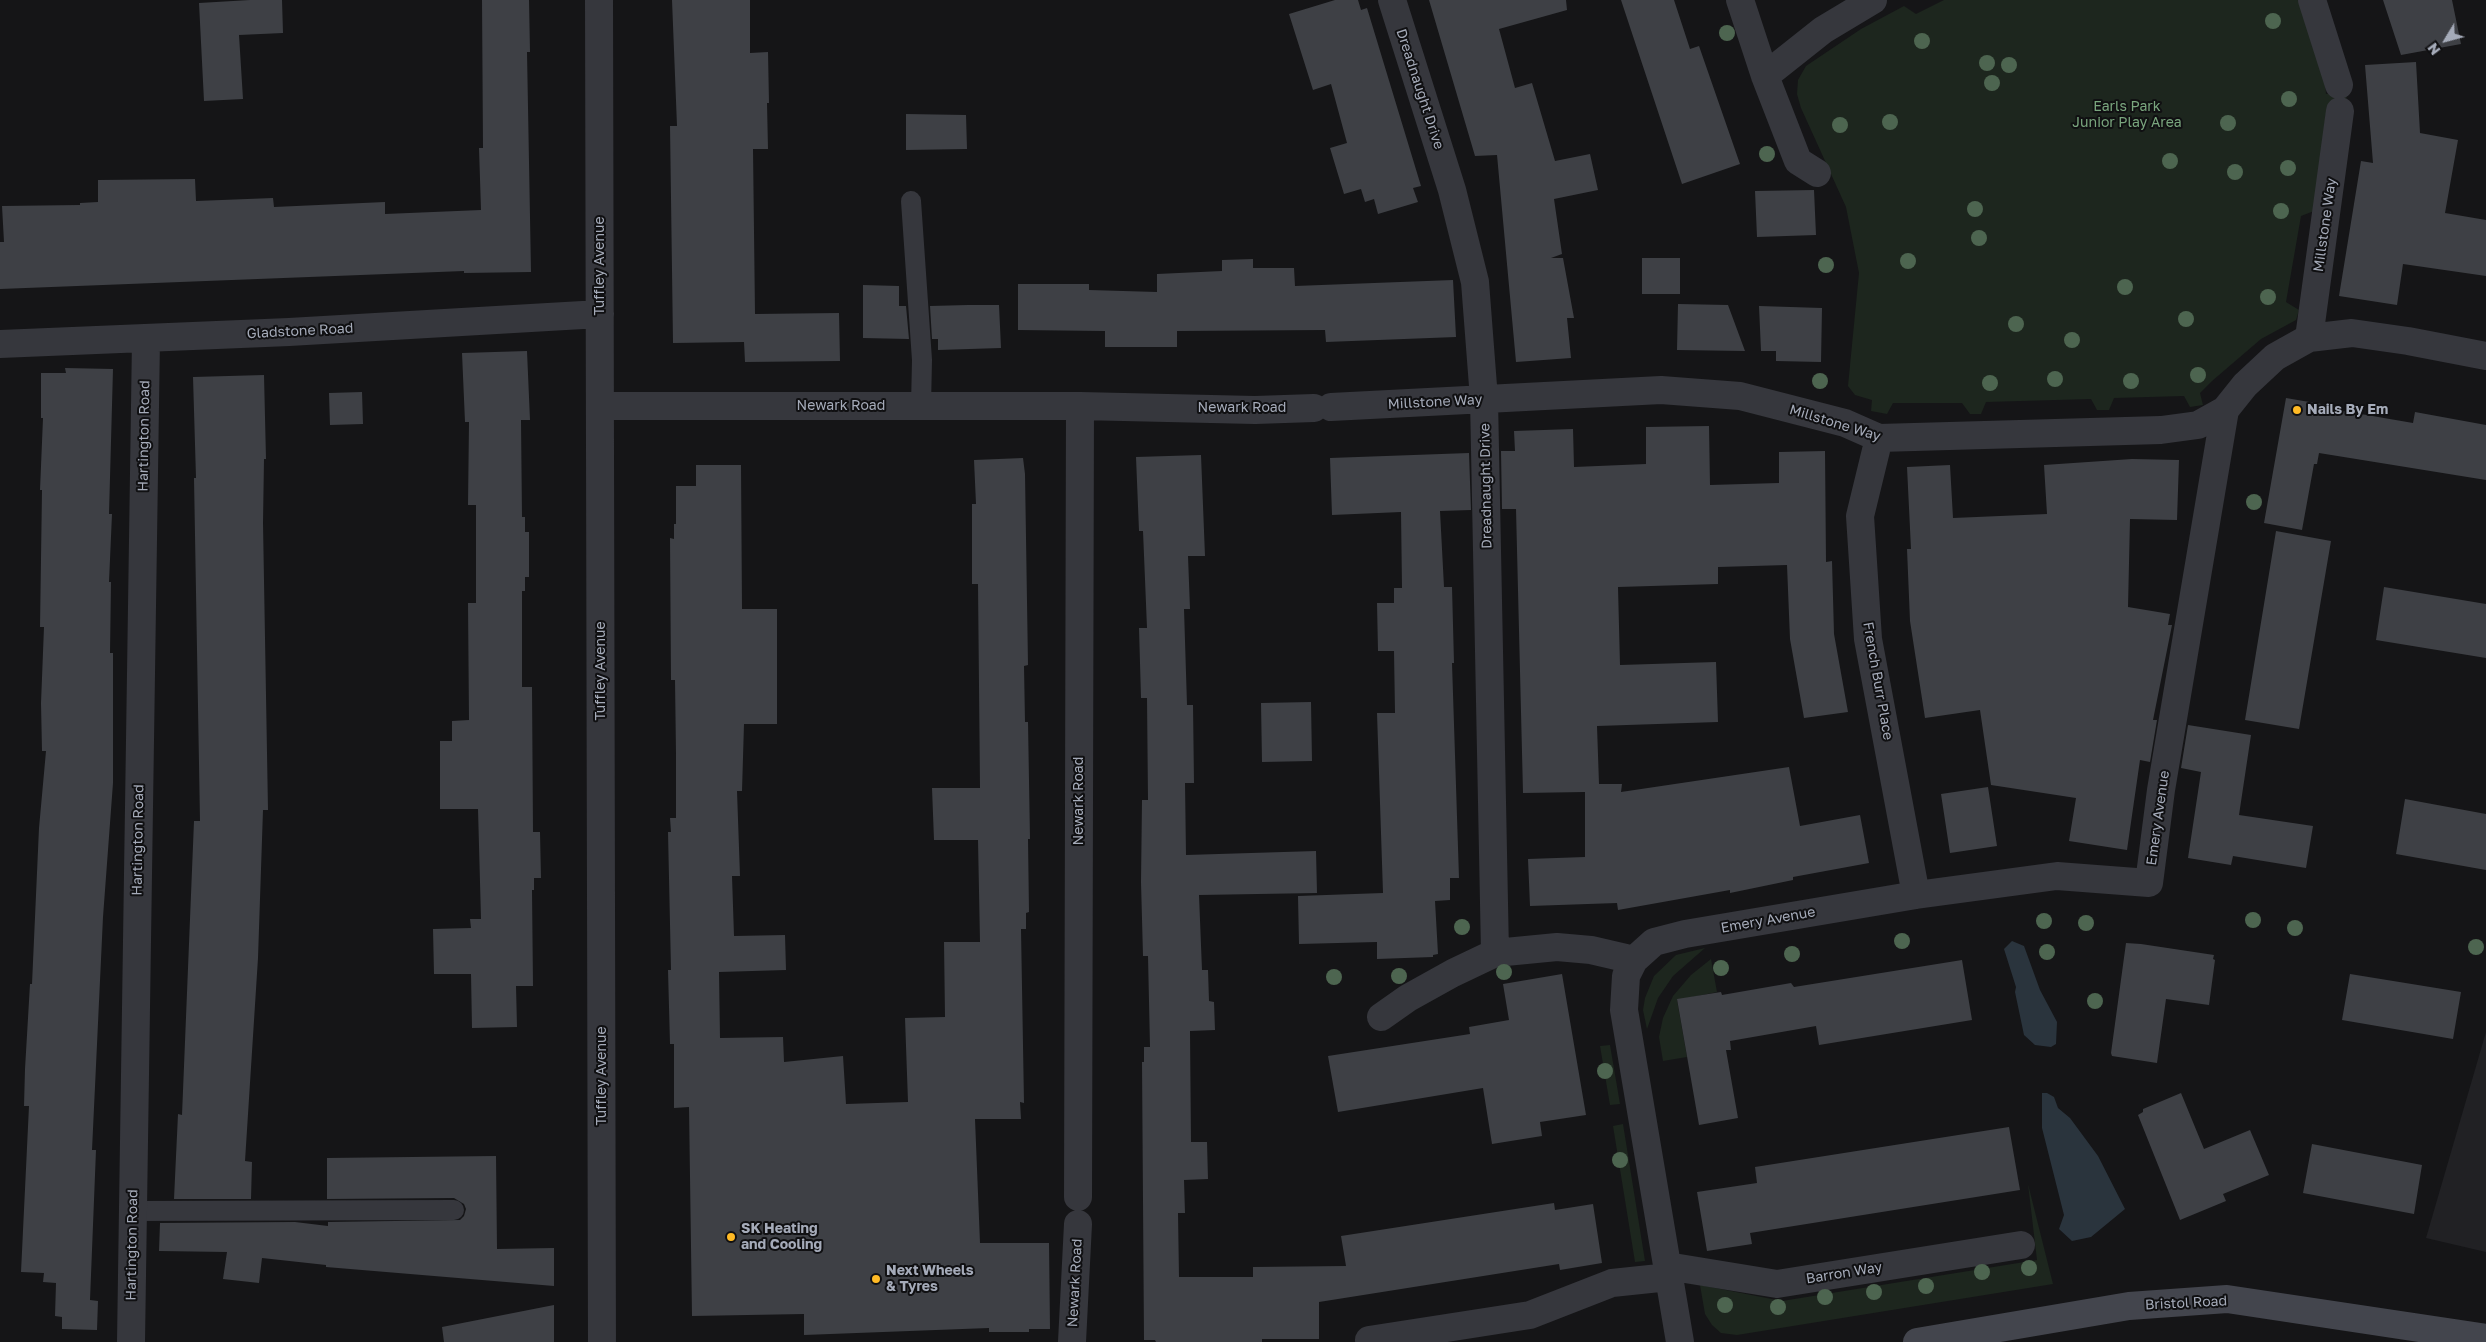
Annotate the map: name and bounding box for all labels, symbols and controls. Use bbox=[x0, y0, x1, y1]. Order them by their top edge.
north arrow bbox=[2421, 15, 2471, 65]
street label: Dreadnaught Drive bbox=[1393, 27, 1447, 151]
text: N bbox=[2424, 40, 2444, 59]
park label: Earls Park Junior Play Area bbox=[2072, 99, 2182, 132]
street label: Millstone Way bbox=[2310, 177, 2340, 273]
street label: Tuffley Avenue bbox=[592, 216, 608, 316]
street label: Gladstone Road bbox=[246, 320, 354, 342]
street label: Hartington Road bbox=[135, 380, 153, 492]
street label: Millstone Way bbox=[1387, 391, 1483, 413]
street label: Newark Road bbox=[797, 398, 885, 414]
street label: Newark Road bbox=[1198, 400, 1286, 416]
street label: Millstone Way bbox=[1787, 401, 1883, 445]
place label: Nails By Em bbox=[2307, 402, 2388, 418]
marker: Nails By Em bbox=[2291, 404, 2303, 416]
street label: Dreadnaught Drive bbox=[1477, 423, 1495, 549]
street label: Tuffley Avenue bbox=[593, 621, 609, 721]
street label: French Burr Place bbox=[1859, 621, 1897, 741]
street label: Newark Road bbox=[1071, 757, 1087, 845]
street label: Emery Avenue bbox=[2143, 769, 2173, 867]
street label: Hartington Road bbox=[129, 784, 147, 896]
street label: Emery Avenue bbox=[1719, 903, 1817, 937]
street label: Tuffley Avenue bbox=[594, 1026, 610, 1126]
street label: Hartington Road bbox=[123, 1189, 141, 1301]
place label: SK Heating and Cooling bbox=[741, 1221, 822, 1254]
marker: SK Heating and Cooling bbox=[725, 1231, 737, 1243]
street label: Newark Road bbox=[1064, 1238, 1086, 1328]
street label: Barron Way bbox=[1805, 1259, 1883, 1287]
place label: Next Wheels & Tyres bbox=[886, 1263, 974, 1295]
marker: Next Wheels & Tyres bbox=[870, 1273, 882, 1285]
street label: Bristol Road bbox=[2144, 1292, 2228, 1314]

